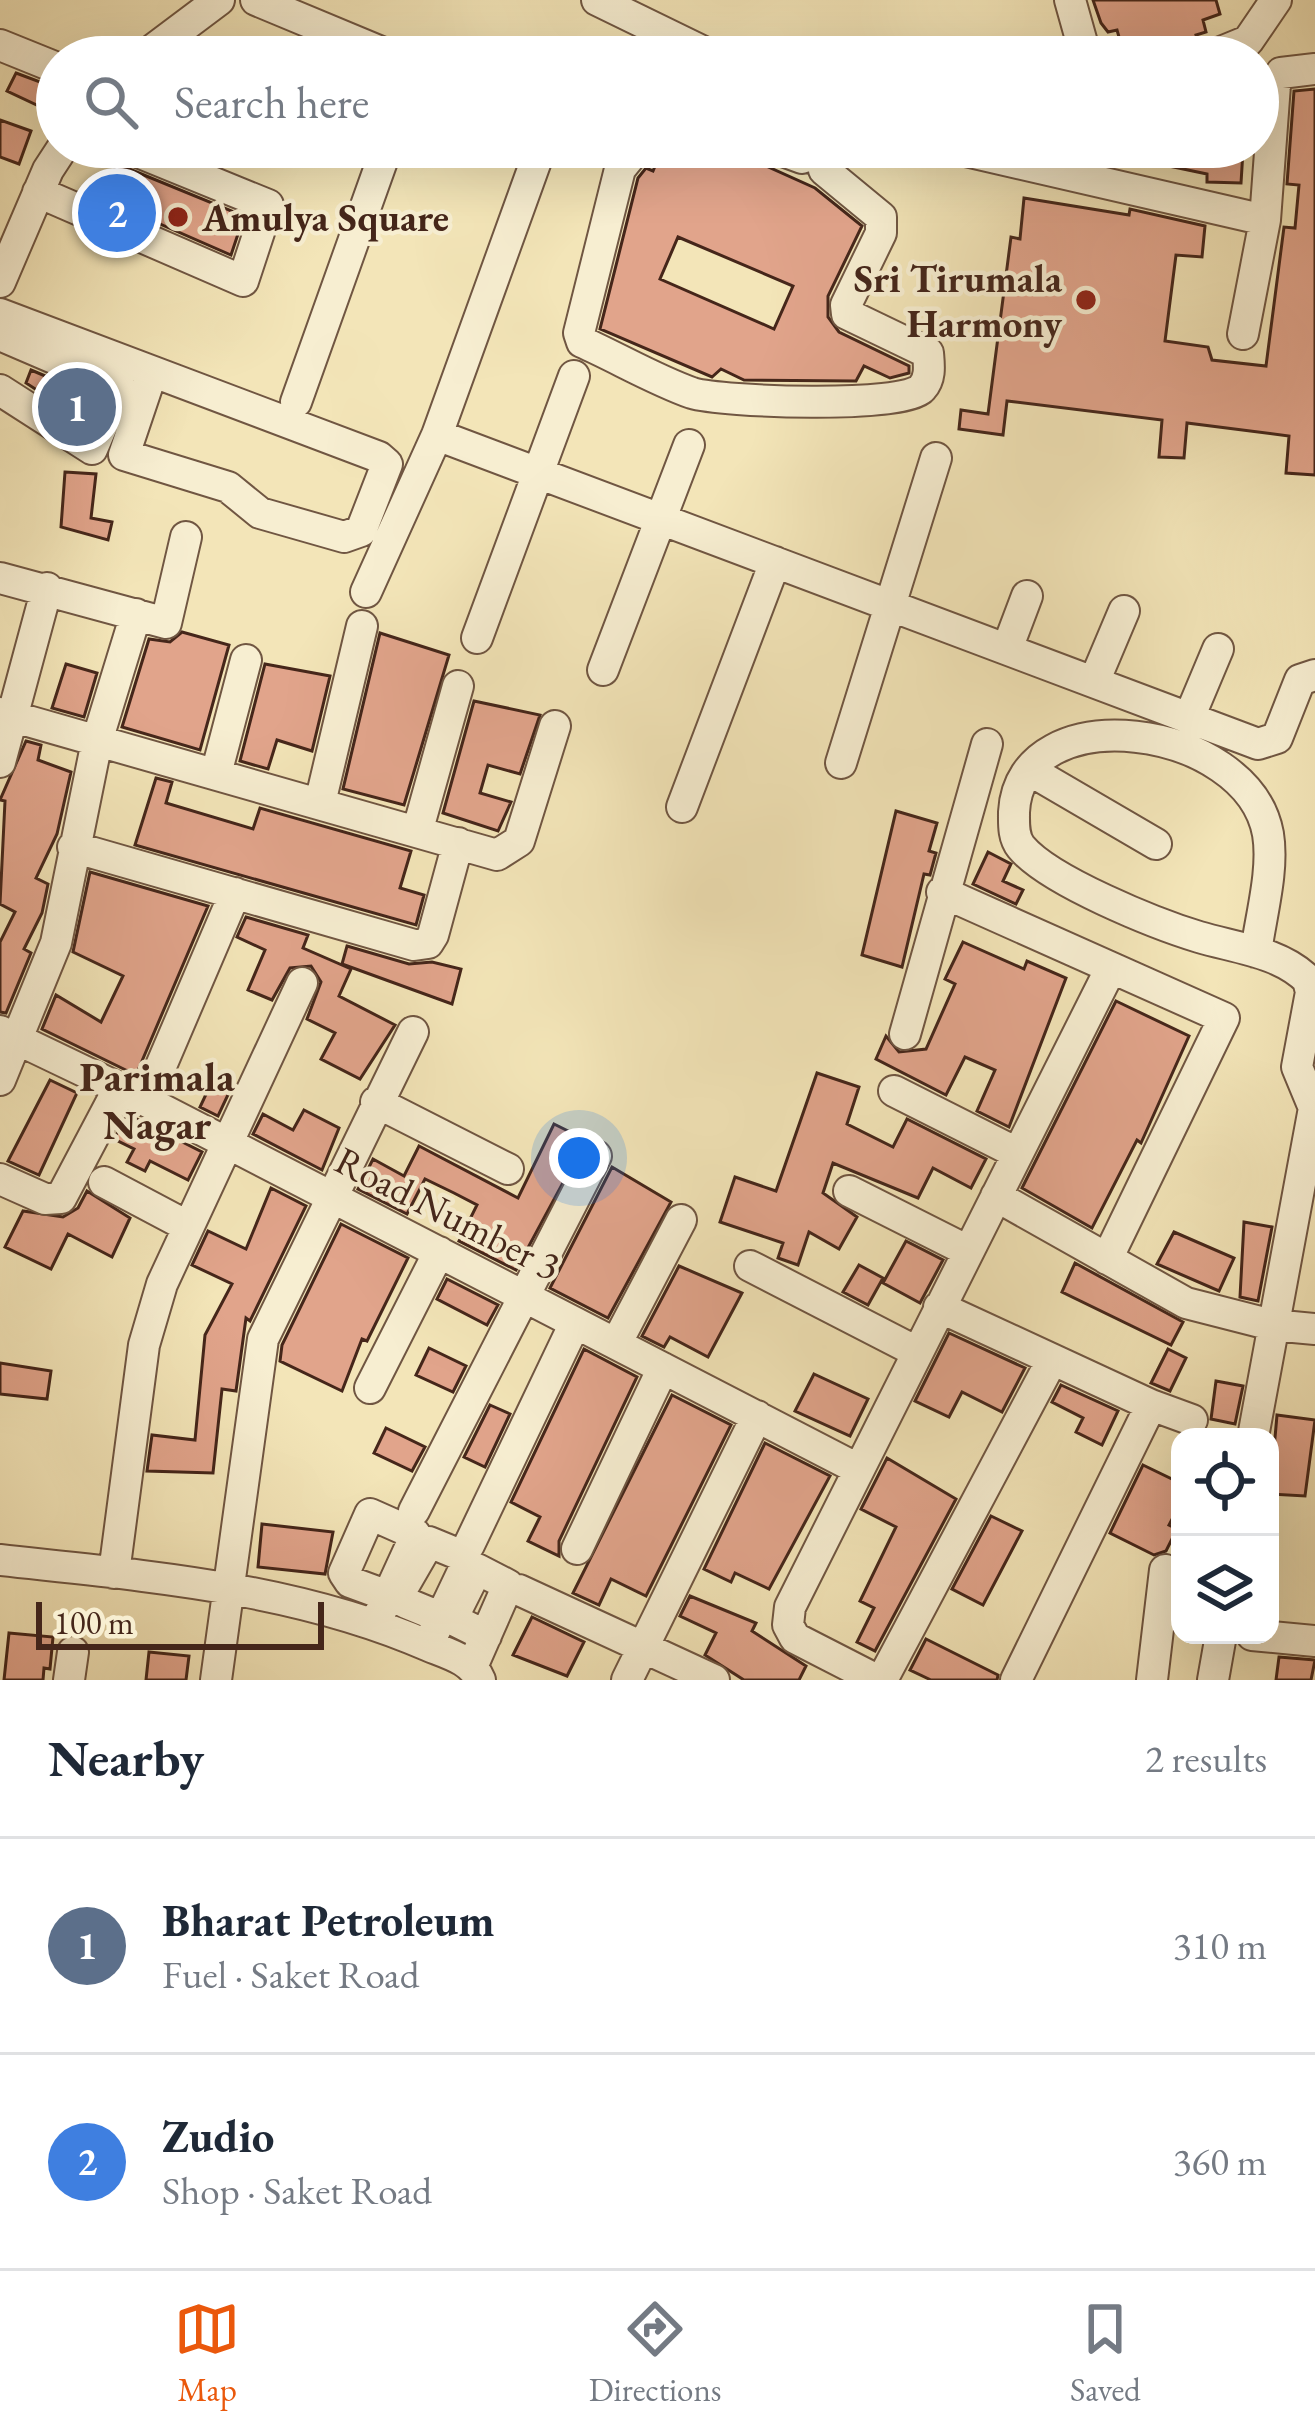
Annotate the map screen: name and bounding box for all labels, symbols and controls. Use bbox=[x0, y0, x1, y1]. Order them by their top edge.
search box bbox=[36, 36, 1279, 168]
icon: search bbox=[78, 69, 144, 135]
text: Search here bbox=[174, 73, 369, 131]
pin: 2 bbox=[78, 168, 156, 258]
place label: Amulya Square bbox=[201, 192, 449, 243]
marker: Amulya Square bbox=[165, 204, 191, 230]
place label: Sri Tirumala Harmony bbox=[854, 253, 1063, 349]
marker: Sri Tirumala Harmony bbox=[1073, 287, 1099, 313]
pin: 1 bbox=[38, 362, 116, 452]
district label: Parimala Nagar bbox=[79, 1049, 235, 1152]
your location bbox=[549, 1128, 609, 1188]
street label: Road Number 3 bbox=[327, 1134, 569, 1292]
map controls bbox=[1171, 1428, 1279, 1644]
button: locate bbox=[1171, 1428, 1279, 1536]
button: layers bbox=[1171, 1536, 1279, 1644]
scale bar bbox=[36, 1596, 324, 1649]
text: 100 m bbox=[54, 1601, 134, 1644]
text: Nearby bbox=[48, 1725, 204, 1791]
text: 2 results bbox=[1145, 1733, 1267, 1784]
text: Bharat Petroleum bbox=[162, 1891, 495, 1949]
text: 1 bbox=[77, 1920, 97, 1971]
text: 310 m bbox=[1173, 1920, 1267, 1971]
text: Fuel · Saket Road bbox=[162, 1949, 419, 2000]
text: Zudio bbox=[162, 2107, 274, 2165]
text: 2 bbox=[77, 2136, 97, 2187]
text: 360 m bbox=[1173, 2136, 1267, 2187]
text: Shop · Saket Road bbox=[162, 2165, 432, 2216]
tab: Map bbox=[174, 2296, 240, 2411]
tab: Directions bbox=[589, 2296, 722, 2411]
tab: Saved bbox=[1070, 2296, 1141, 2411]

